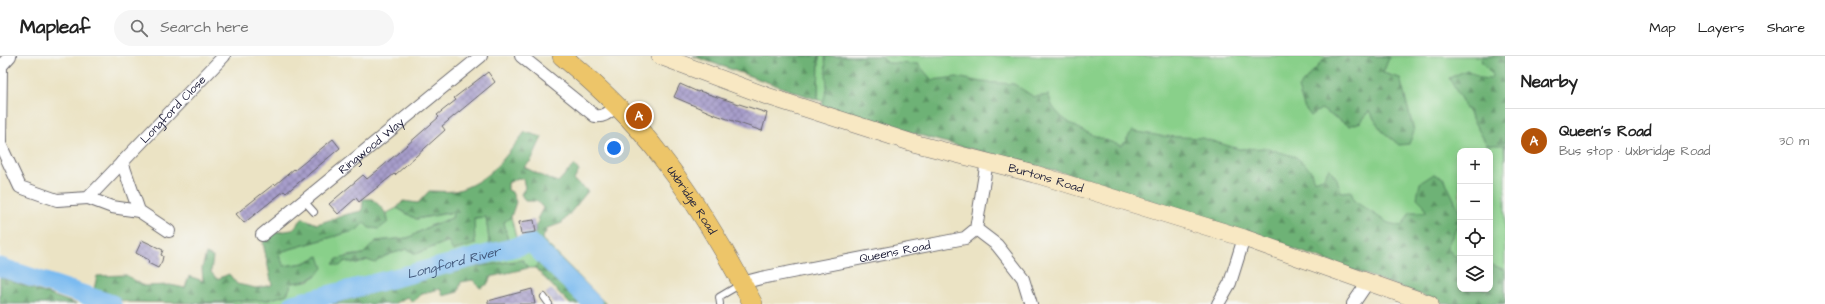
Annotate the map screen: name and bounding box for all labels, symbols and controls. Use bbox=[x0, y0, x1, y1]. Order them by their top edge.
search box bbox=[114, 10, 394, 46]
text: Mapleaf bbox=[20, 14, 90, 41]
icon: search bbox=[128, 17, 150, 39]
text: Search here bbox=[160, 17, 249, 38]
text: Map bbox=[1649, 18, 1676, 38]
text: Layers bbox=[1698, 18, 1745, 38]
text: Share bbox=[1767, 18, 1805, 38]
text: Nearby bbox=[1521, 70, 1578, 94]
street label: Longford Close bbox=[136, 71, 210, 147]
pin: A bbox=[626, 101, 652, 131]
street label: Ringwood Way bbox=[335, 113, 409, 178]
text: Queen's Road bbox=[1559, 121, 1651, 142]
text: A bbox=[1530, 132, 1538, 150]
text: 30 m bbox=[1779, 132, 1809, 150]
your location bbox=[604, 138, 624, 158]
text: Bus stop · Uxbridge Road bbox=[1559, 142, 1710, 160]
map controls bbox=[1457, 148, 1493, 292]
button: + bbox=[1457, 148, 1493, 184]
street label: Burtons Road bbox=[1007, 159, 1085, 197]
street label: Uxbridge Road bbox=[663, 163, 721, 238]
button: − bbox=[1457, 184, 1493, 220]
button: locate bbox=[1457, 220, 1493, 256]
street label: Queens Road bbox=[858, 236, 932, 267]
water label: Longford River bbox=[405, 242, 504, 283]
button: layers bbox=[1457, 256, 1493, 292]

